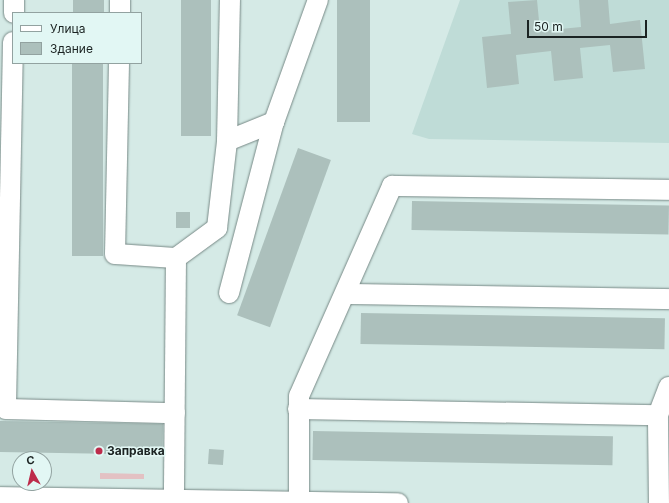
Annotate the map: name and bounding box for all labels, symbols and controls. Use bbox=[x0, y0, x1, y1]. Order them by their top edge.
legend bbox=[12, 12, 142, 64]
scale bar bbox=[529, 12, 649, 38]
text: 50 m bbox=[534, 19, 563, 34]
text: Улица bbox=[50, 21, 85, 36]
text: Здание bbox=[50, 41, 93, 56]
place label: Заправка bbox=[107, 444, 165, 458]
marker: Заправка bbox=[94, 446, 104, 456]
north arrow bbox=[12, 451, 52, 491]
text: С bbox=[25, 453, 35, 468]

